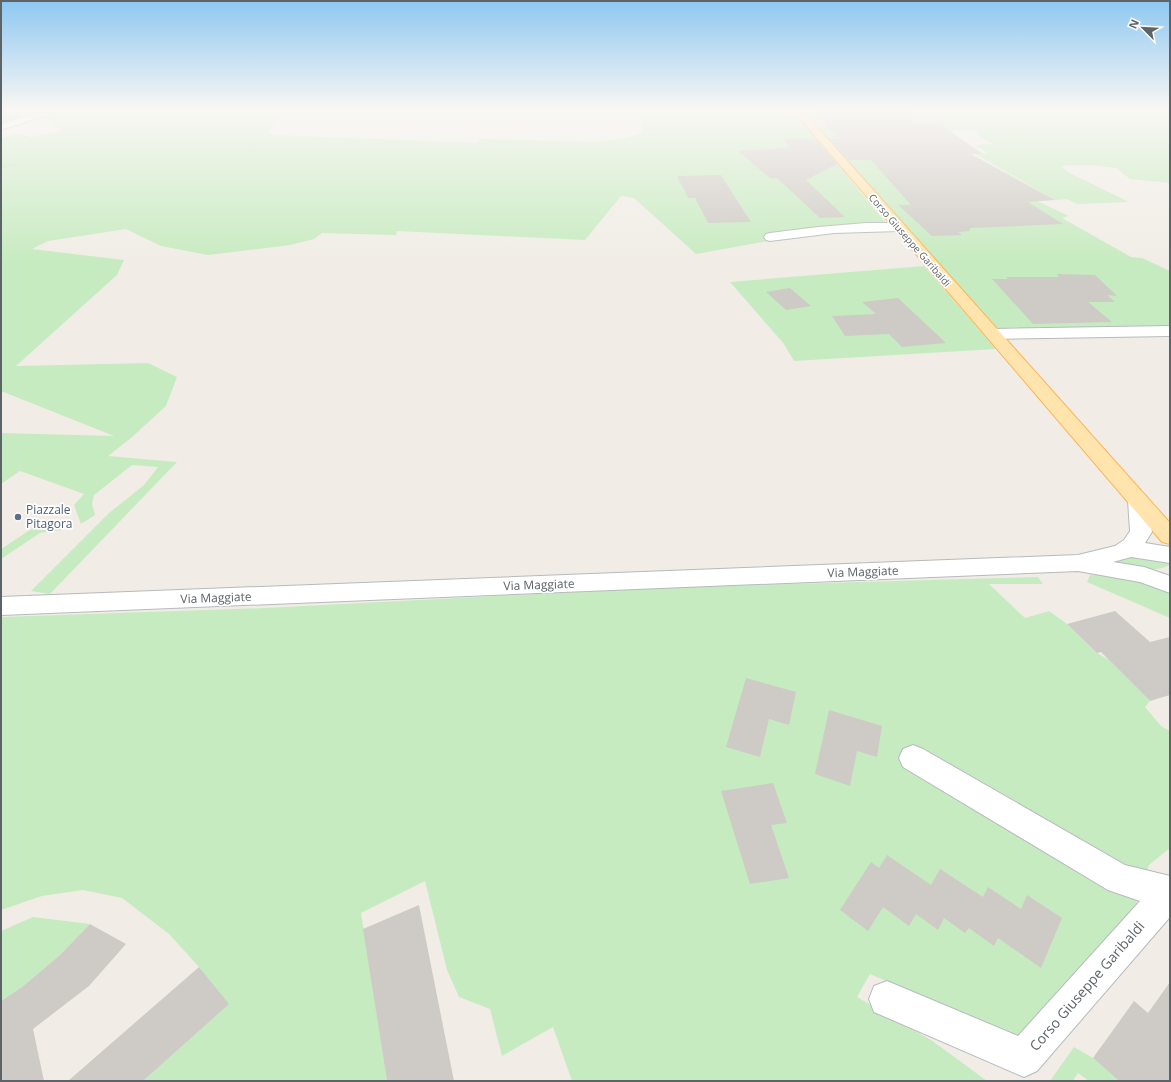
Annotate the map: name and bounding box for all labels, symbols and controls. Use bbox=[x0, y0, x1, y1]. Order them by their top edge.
north arrow bbox=[1123, 8, 1163, 48]
text: N bbox=[1125, 17, 1142, 31]
street label: Corso Giuseppe Garibaldi bbox=[866, 191, 954, 289]
place label: Piazzale Pitagora bbox=[26, 501, 73, 532]
marker: Piazzale Pitagora bbox=[13, 512, 23, 522]
street label: Via Maggiate bbox=[827, 562, 899, 581]
street label: Via Maggiate bbox=[503, 575, 575, 594]
street label: Via Maggiate bbox=[180, 588, 252, 607]
street label: Corso Giuseppe Garibaldi bbox=[1025, 917, 1148, 1055]

